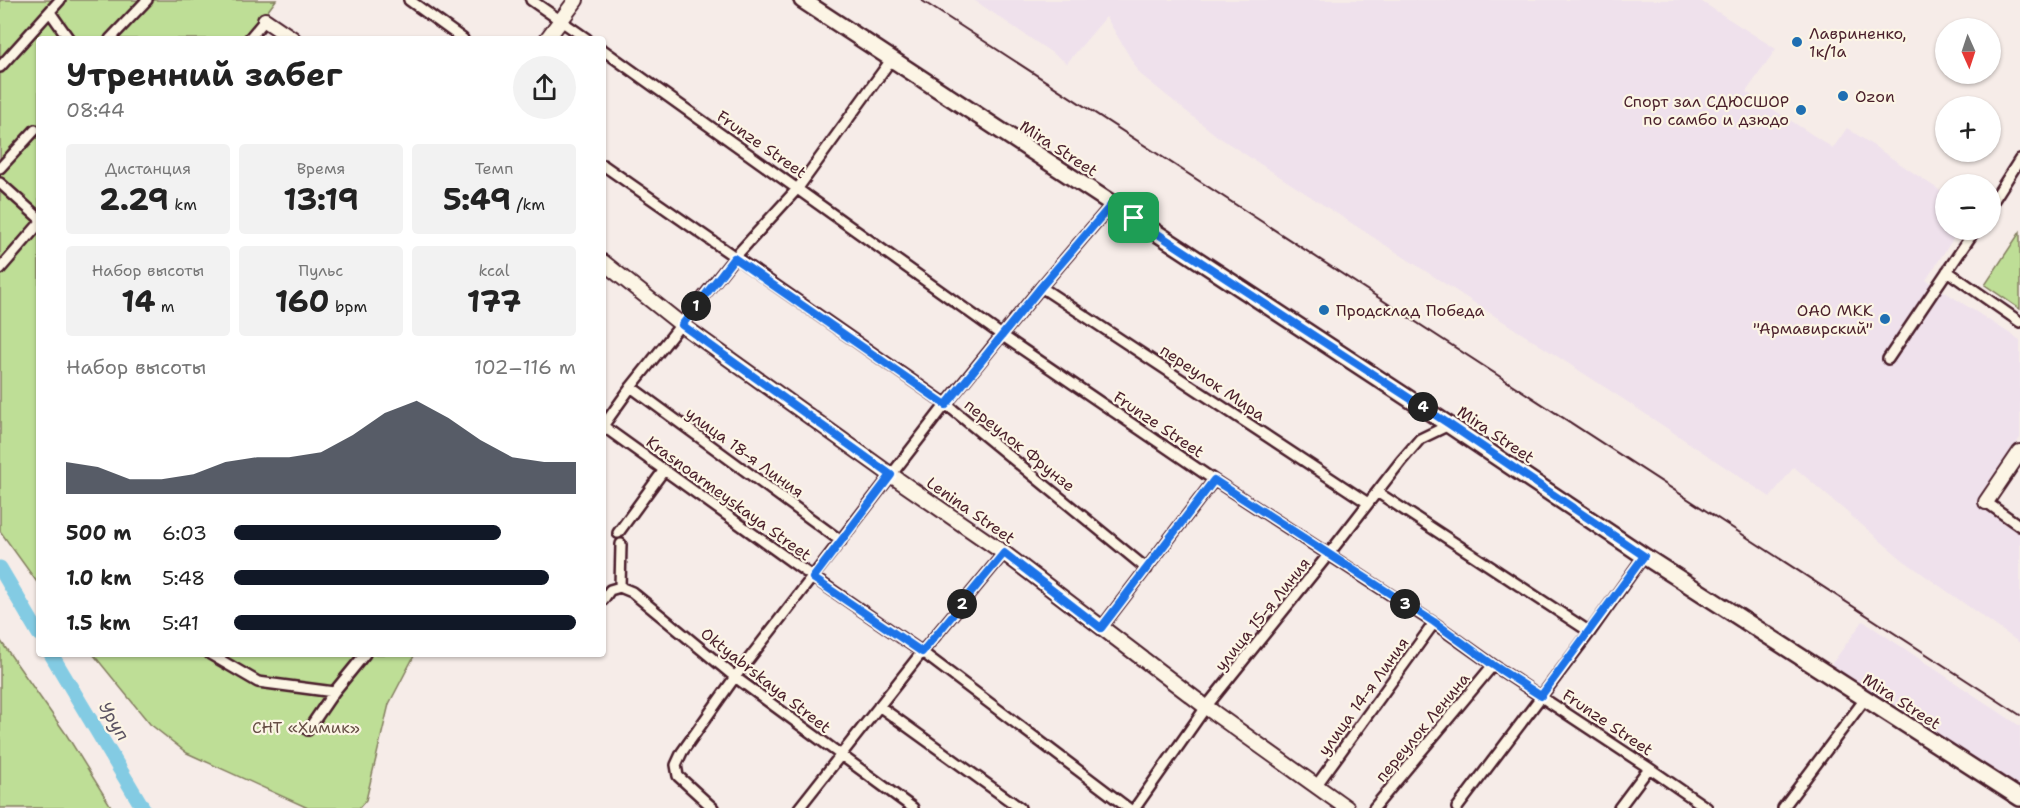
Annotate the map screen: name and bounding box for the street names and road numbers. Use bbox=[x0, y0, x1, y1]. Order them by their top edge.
street label: Frunze Street bbox=[713, 106, 811, 183]
street label: Mira Street bbox=[1016, 116, 1102, 181]
street label: переулок Мира bbox=[1156, 339, 1269, 425]
street label: Frunze Street bbox=[1109, 386, 1208, 462]
street label: переулок Фрунзе bbox=[960, 394, 1079, 496]
street label: Mira Street bbox=[1453, 401, 1538, 468]
street label: улица 18-я Линия bbox=[681, 402, 808, 502]
street label: Krasnoarmeyskaya Street bbox=[642, 431, 815, 565]
street label: Lenina Street bbox=[922, 472, 1019, 549]
street label: улица 15-я Линия bbox=[1210, 553, 1315, 675]
street label: Oktyabrskaya Street bbox=[696, 623, 835, 738]
street label: улица 14-я Линия bbox=[1313, 633, 1413, 760]
street label: переулок Ленина bbox=[1371, 668, 1474, 786]
street label: Mira Street bbox=[1859, 669, 1945, 734]
street label: Frunze Street bbox=[1558, 684, 1657, 760]

